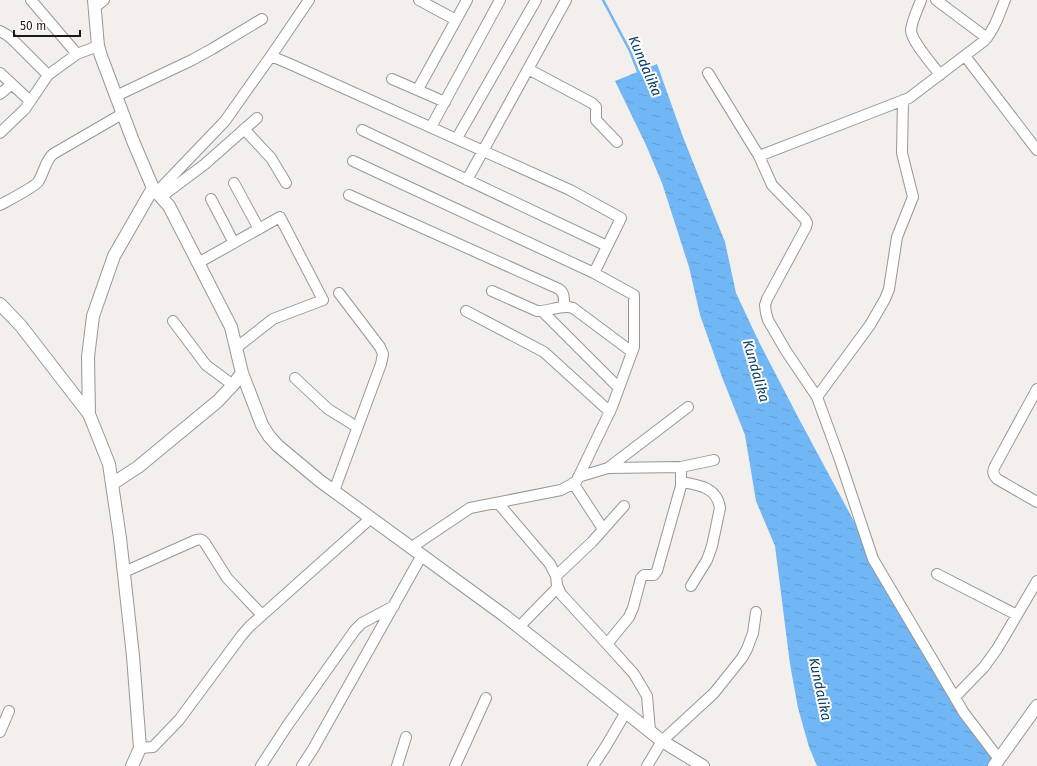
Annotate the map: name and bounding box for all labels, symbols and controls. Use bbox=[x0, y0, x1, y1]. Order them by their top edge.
scale bar bbox=[14, 12, 80, 38]
text: 50 m bbox=[20, 19, 46, 33]
water label: Kundalika bbox=[625, 33, 665, 99]
water label: Kundalika bbox=[739, 338, 773, 404]
water label: Kundalika bbox=[805, 656, 835, 722]

